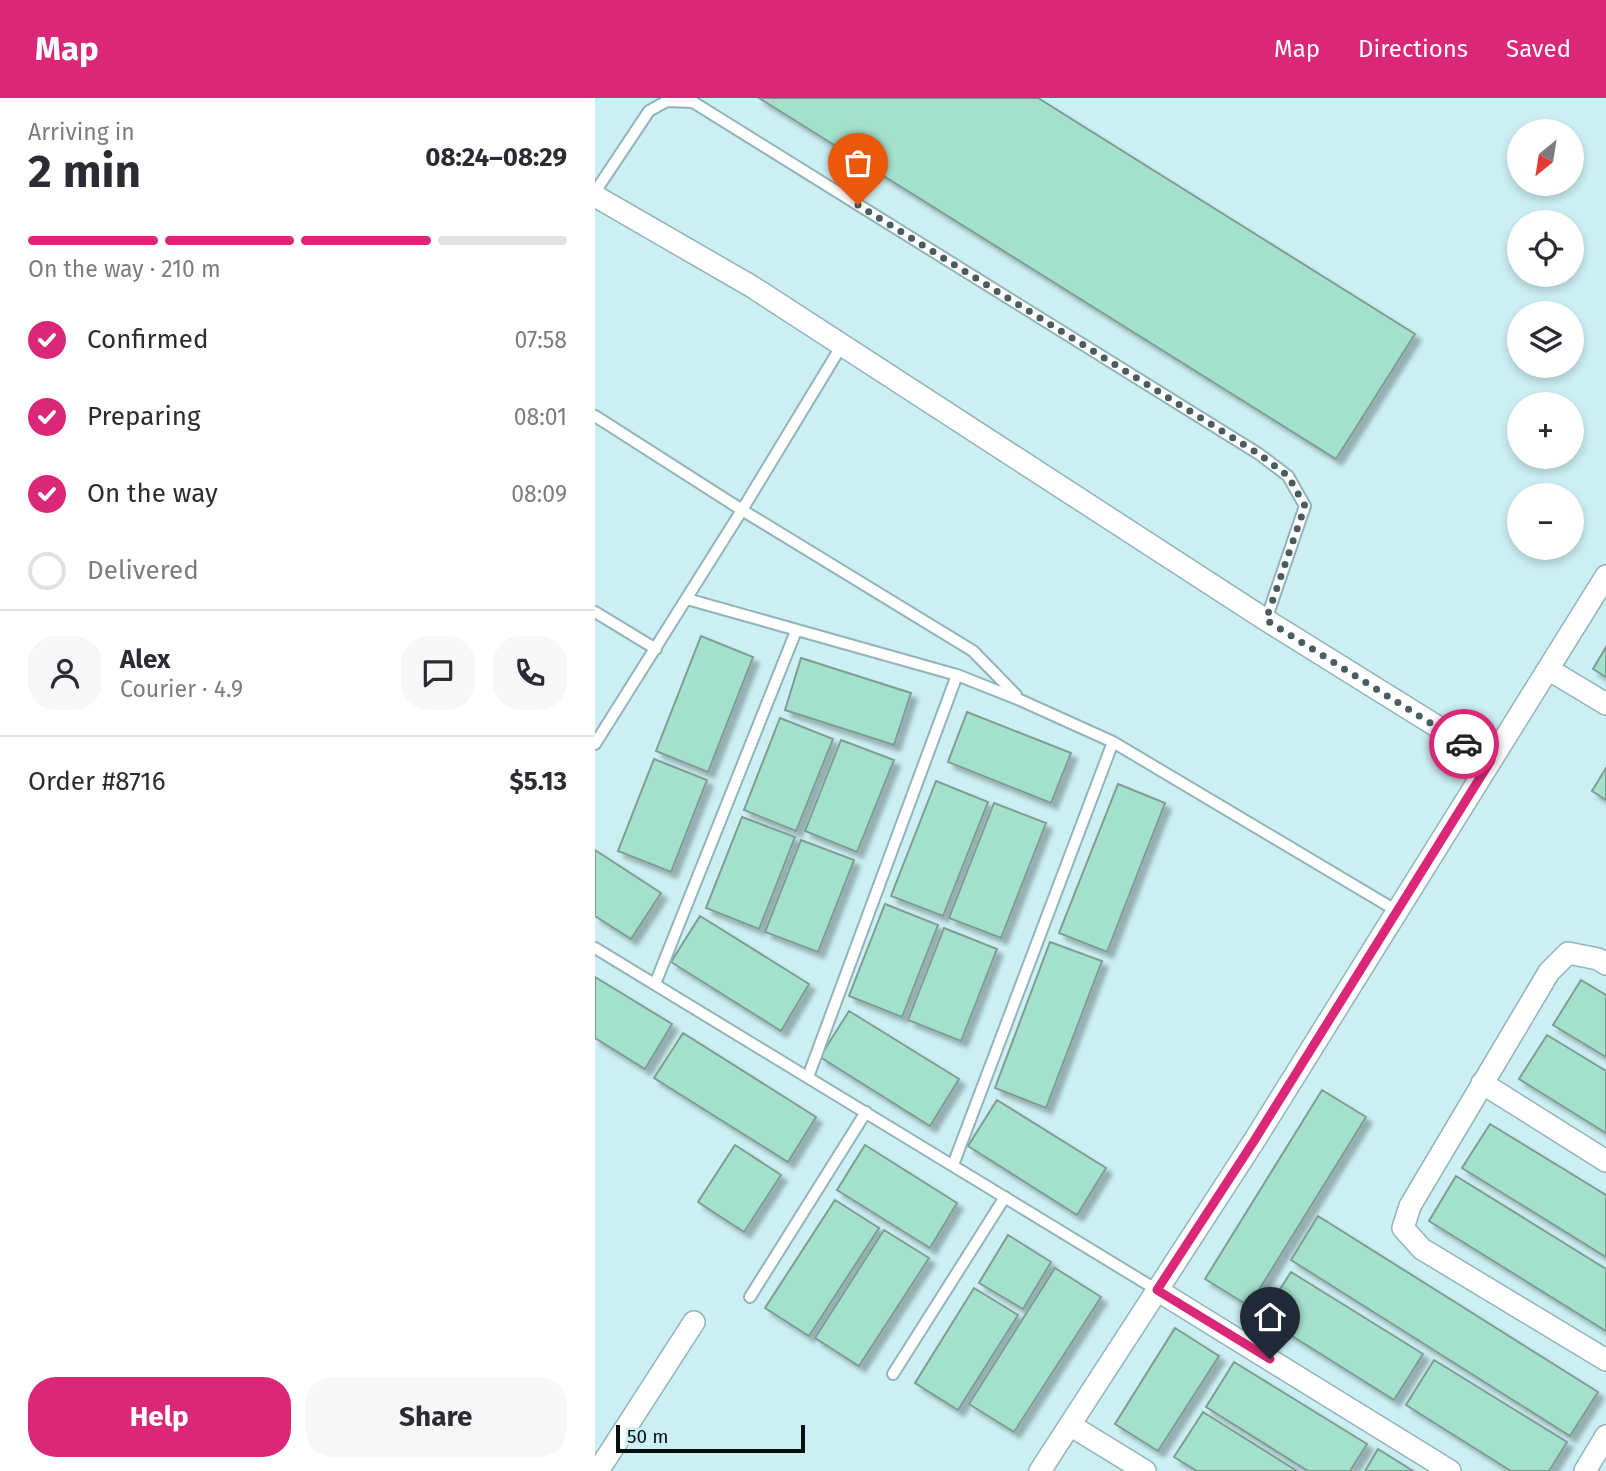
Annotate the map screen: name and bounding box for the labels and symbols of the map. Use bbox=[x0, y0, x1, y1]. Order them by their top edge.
north arrow bbox=[1507, 119, 1584, 196]
pin bbox=[828, 133, 888, 205]
courier bbox=[1429, 709, 1499, 779]
pin bbox=[1240, 1287, 1300, 1359]
scale bar bbox=[616, 1422, 805, 1454]

